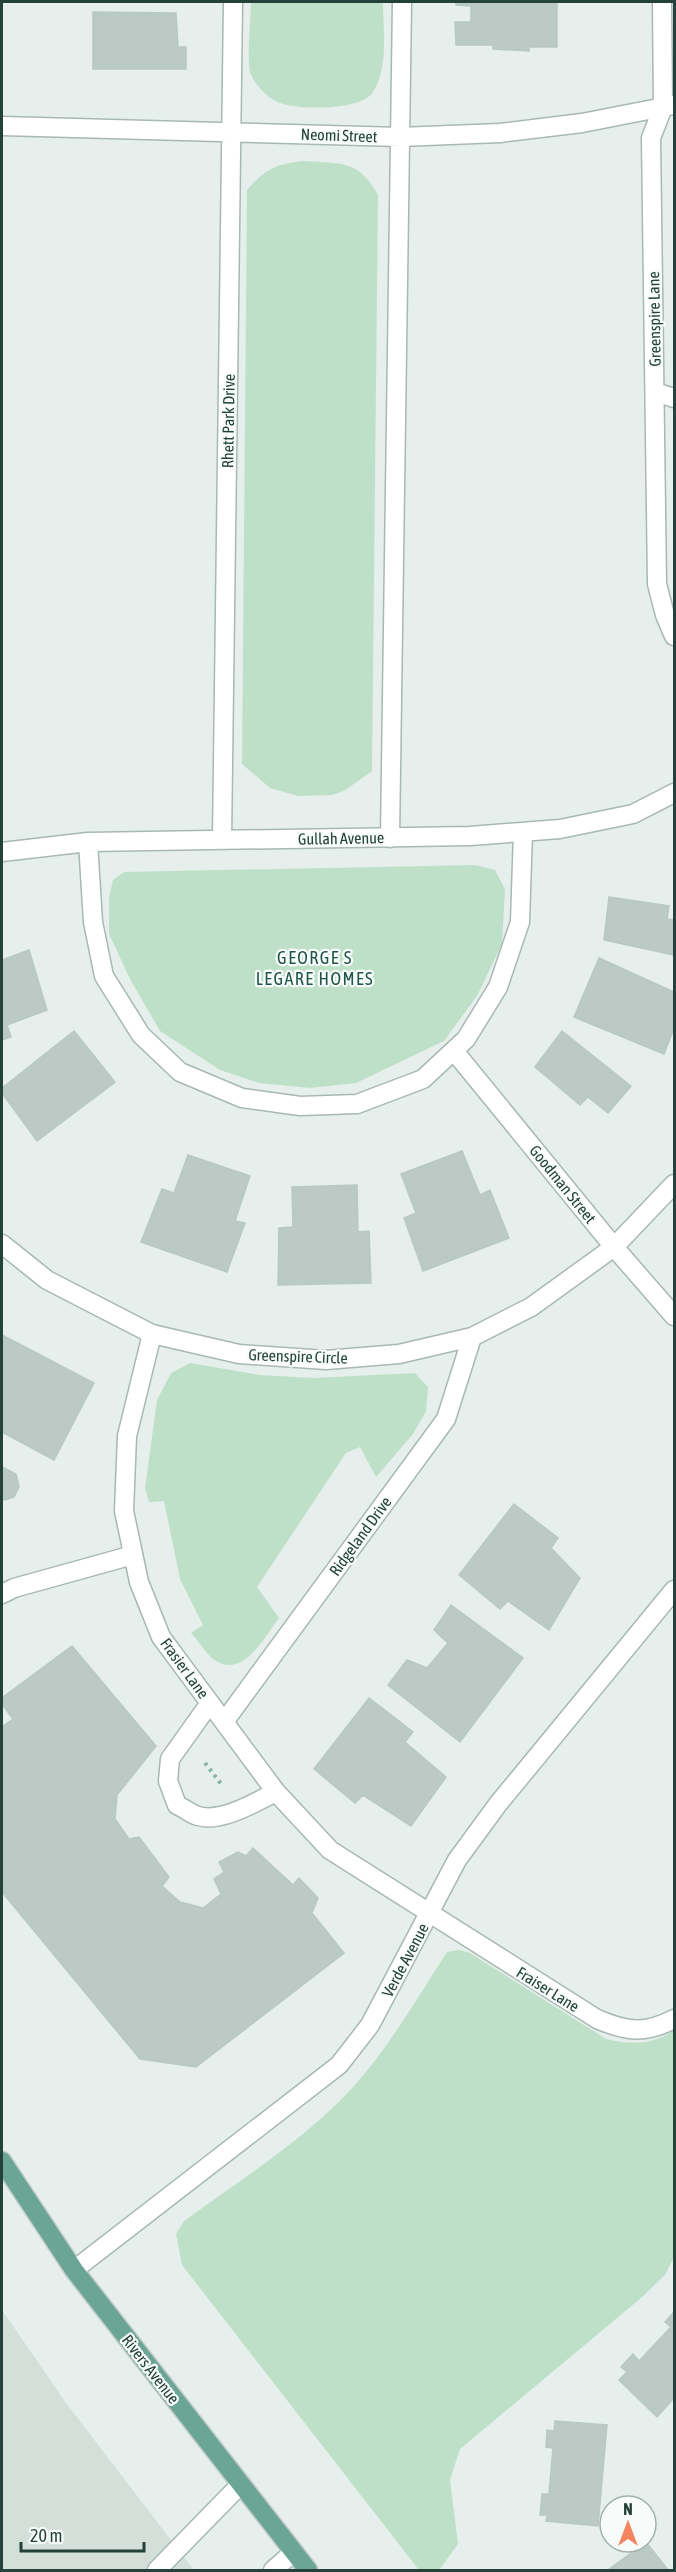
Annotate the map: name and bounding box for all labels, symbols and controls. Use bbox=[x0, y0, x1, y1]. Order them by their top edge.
street label: Neomi Street bbox=[300, 125, 378, 145]
street label: Greenspire Lane bbox=[644, 271, 665, 367]
street label: Rhett Park Drive bbox=[218, 374, 238, 468]
street label: Gullah Avenue bbox=[298, 828, 384, 848]
district label: GEORGE S LEGARE HOMES bbox=[256, 947, 374, 989]
street label: Goodman Street bbox=[526, 1141, 600, 1227]
street label: Greenspire Circle bbox=[248, 1345, 348, 1368]
street label: Ridgeland Drive bbox=[325, 1493, 396, 1580]
street label: Frasier Lane bbox=[157, 1634, 213, 1702]
street label: Verde Avenue bbox=[378, 1920, 432, 2000]
street label: Fraiser Lane bbox=[513, 1963, 583, 2015]
street label: Rivers Avenue bbox=[119, 2331, 183, 2407]
north arrow bbox=[598, 2494, 658, 2554]
text: N bbox=[623, 2500, 633, 2518]
scale bar bbox=[21, 2515, 144, 2553]
text: 20 m bbox=[30, 2525, 62, 2546]

